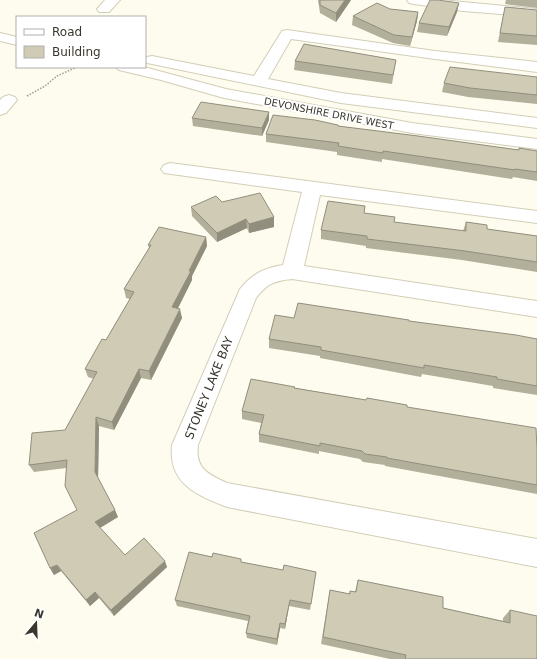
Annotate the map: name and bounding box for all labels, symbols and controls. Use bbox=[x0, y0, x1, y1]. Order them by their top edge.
legend bbox=[16, 16, 146, 68]
text: Road bbox=[52, 25, 82, 39]
text: Building bbox=[52, 45, 101, 59]
street label: DEVONSHIRE DRIVE WEST bbox=[263, 96, 396, 132]
street label: STONEY LAKE BAY bbox=[182, 334, 236, 441]
north arrow bbox=[16, 603, 56, 643]
text: N bbox=[33, 606, 46, 622]

